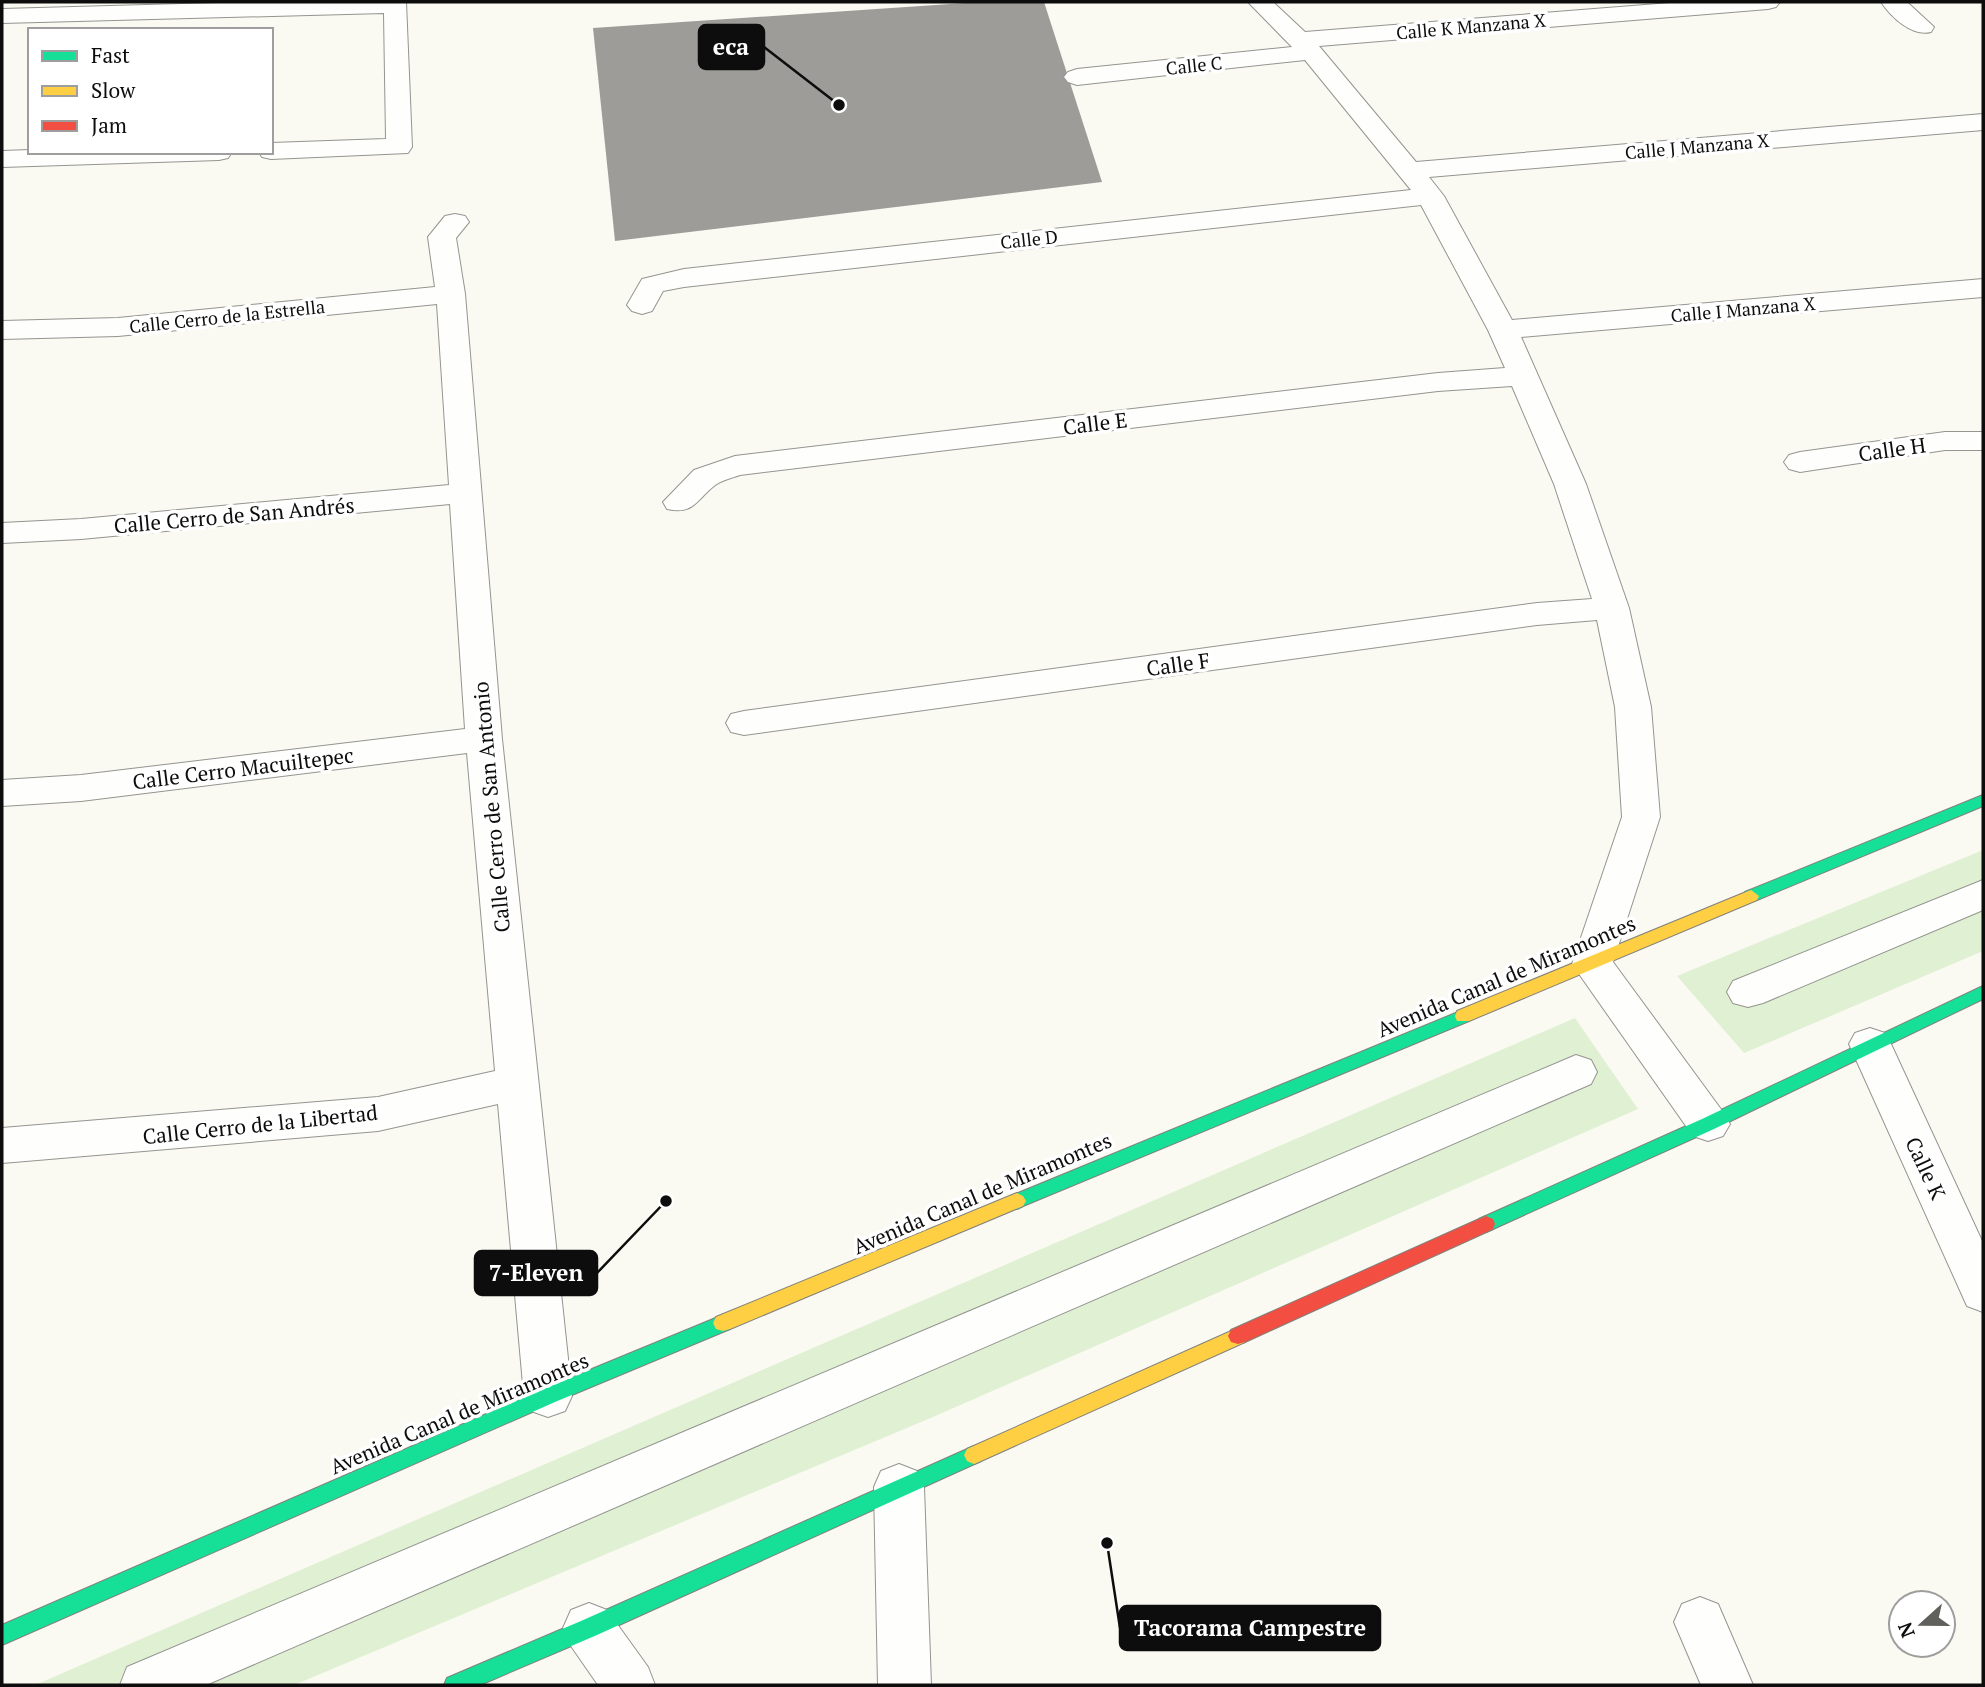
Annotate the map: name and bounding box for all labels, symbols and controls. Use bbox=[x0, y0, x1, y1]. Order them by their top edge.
street label: Calle K Manzana X bbox=[1395, 7, 1547, 45]
callout: eca bbox=[699, 25, 764, 69]
legend bbox=[28, 28, 273, 154]
text: eca bbox=[713, 31, 749, 62]
text: Fast bbox=[91, 41, 130, 69]
street label: Calle C bbox=[1165, 50, 1223, 80]
text: Slow bbox=[91, 76, 136, 104]
text: Jam bbox=[91, 111, 127, 139]
street label: Calle J Manzana X bbox=[1624, 128, 1770, 164]
street label: Calle D bbox=[999, 224, 1059, 254]
street label: Calle I Manzana X bbox=[1670, 291, 1816, 327]
street label: Calle Cerro de la Estrella bbox=[128, 294, 326, 338]
street label: Calle E bbox=[1061, 405, 1129, 441]
street label: Calle H bbox=[1857, 430, 1927, 468]
street label: Calle Cerro de San Andrés bbox=[113, 491, 355, 539]
street label: Calle F bbox=[1144, 646, 1212, 682]
street label: Calle Cerro de San Antonio bbox=[466, 680, 516, 934]
street label: Calle Cerro Macuiltepec bbox=[131, 741, 355, 795]
street label: Avenida Canal de Miramontes bbox=[1372, 909, 1640, 1043]
street label: Calle Cerro de la Libertad bbox=[141, 1098, 379, 1150]
street label: Avenida Canal de Miramontes bbox=[848, 1126, 1116, 1260]
street label: Calle K bbox=[1899, 1132, 1953, 1204]
callout: 7-Eleven bbox=[475, 1251, 597, 1295]
text: 7-Eleven bbox=[489, 1257, 583, 1288]
street label: Avenida Canal de Miramontes bbox=[325, 1346, 593, 1480]
north arrow bbox=[1887, 1589, 1957, 1659]
callout: Tacorama Campestre bbox=[1120, 1606, 1380, 1650]
text: Tacorama Campestre bbox=[1134, 1612, 1366, 1643]
text: N bbox=[1891, 1619, 1920, 1641]

